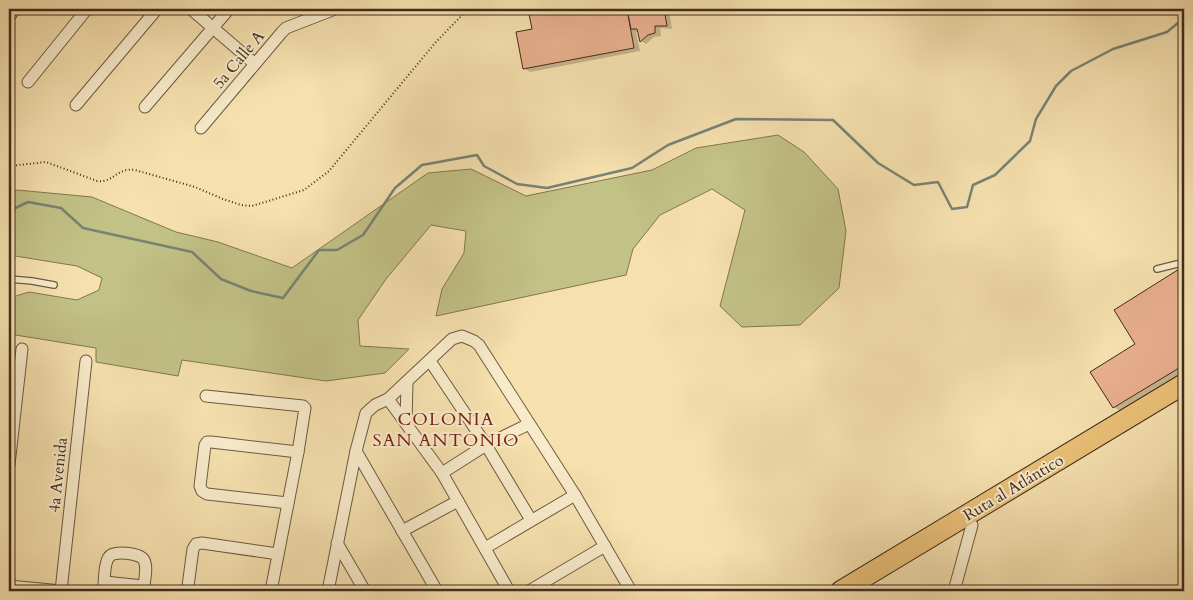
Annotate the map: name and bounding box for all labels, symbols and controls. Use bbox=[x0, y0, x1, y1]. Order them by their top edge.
street label: 5a Calle A bbox=[208, 25, 270, 93]
district label: COLONIA SAN ANTONIO bbox=[373, 407, 519, 453]
street label: 4a Avenida bbox=[43, 436, 73, 514]
street label: Ruta al Atlántico bbox=[959, 449, 1068, 526]

